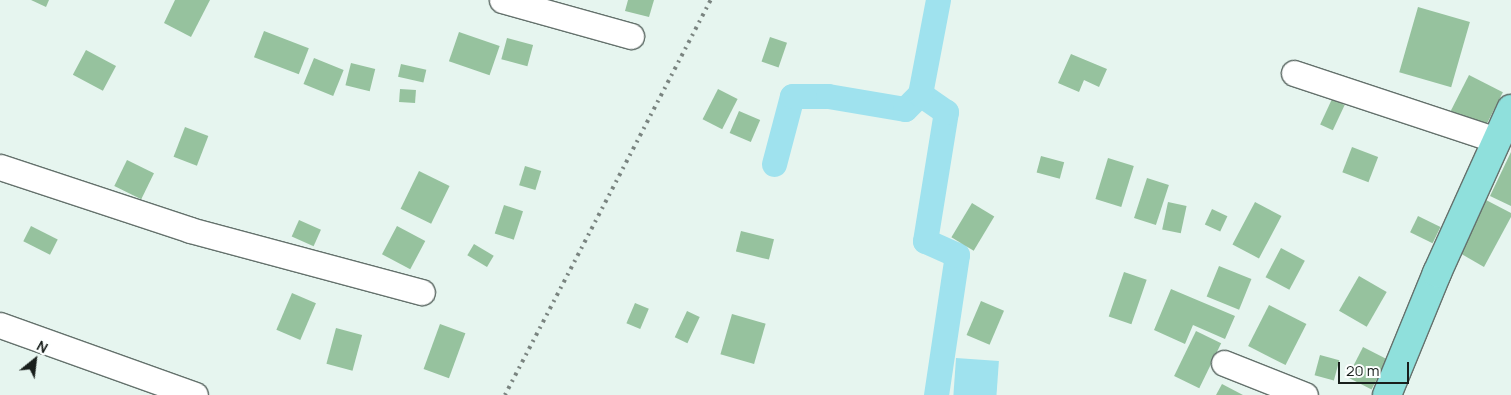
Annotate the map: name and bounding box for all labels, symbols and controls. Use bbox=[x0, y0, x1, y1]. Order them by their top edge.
north arrow bbox=[10, 335, 60, 385]
text: N bbox=[34, 336, 52, 357]
scale bar bbox=[1341, 352, 1412, 384]
text: 20 m bbox=[1346, 360, 1379, 381]

